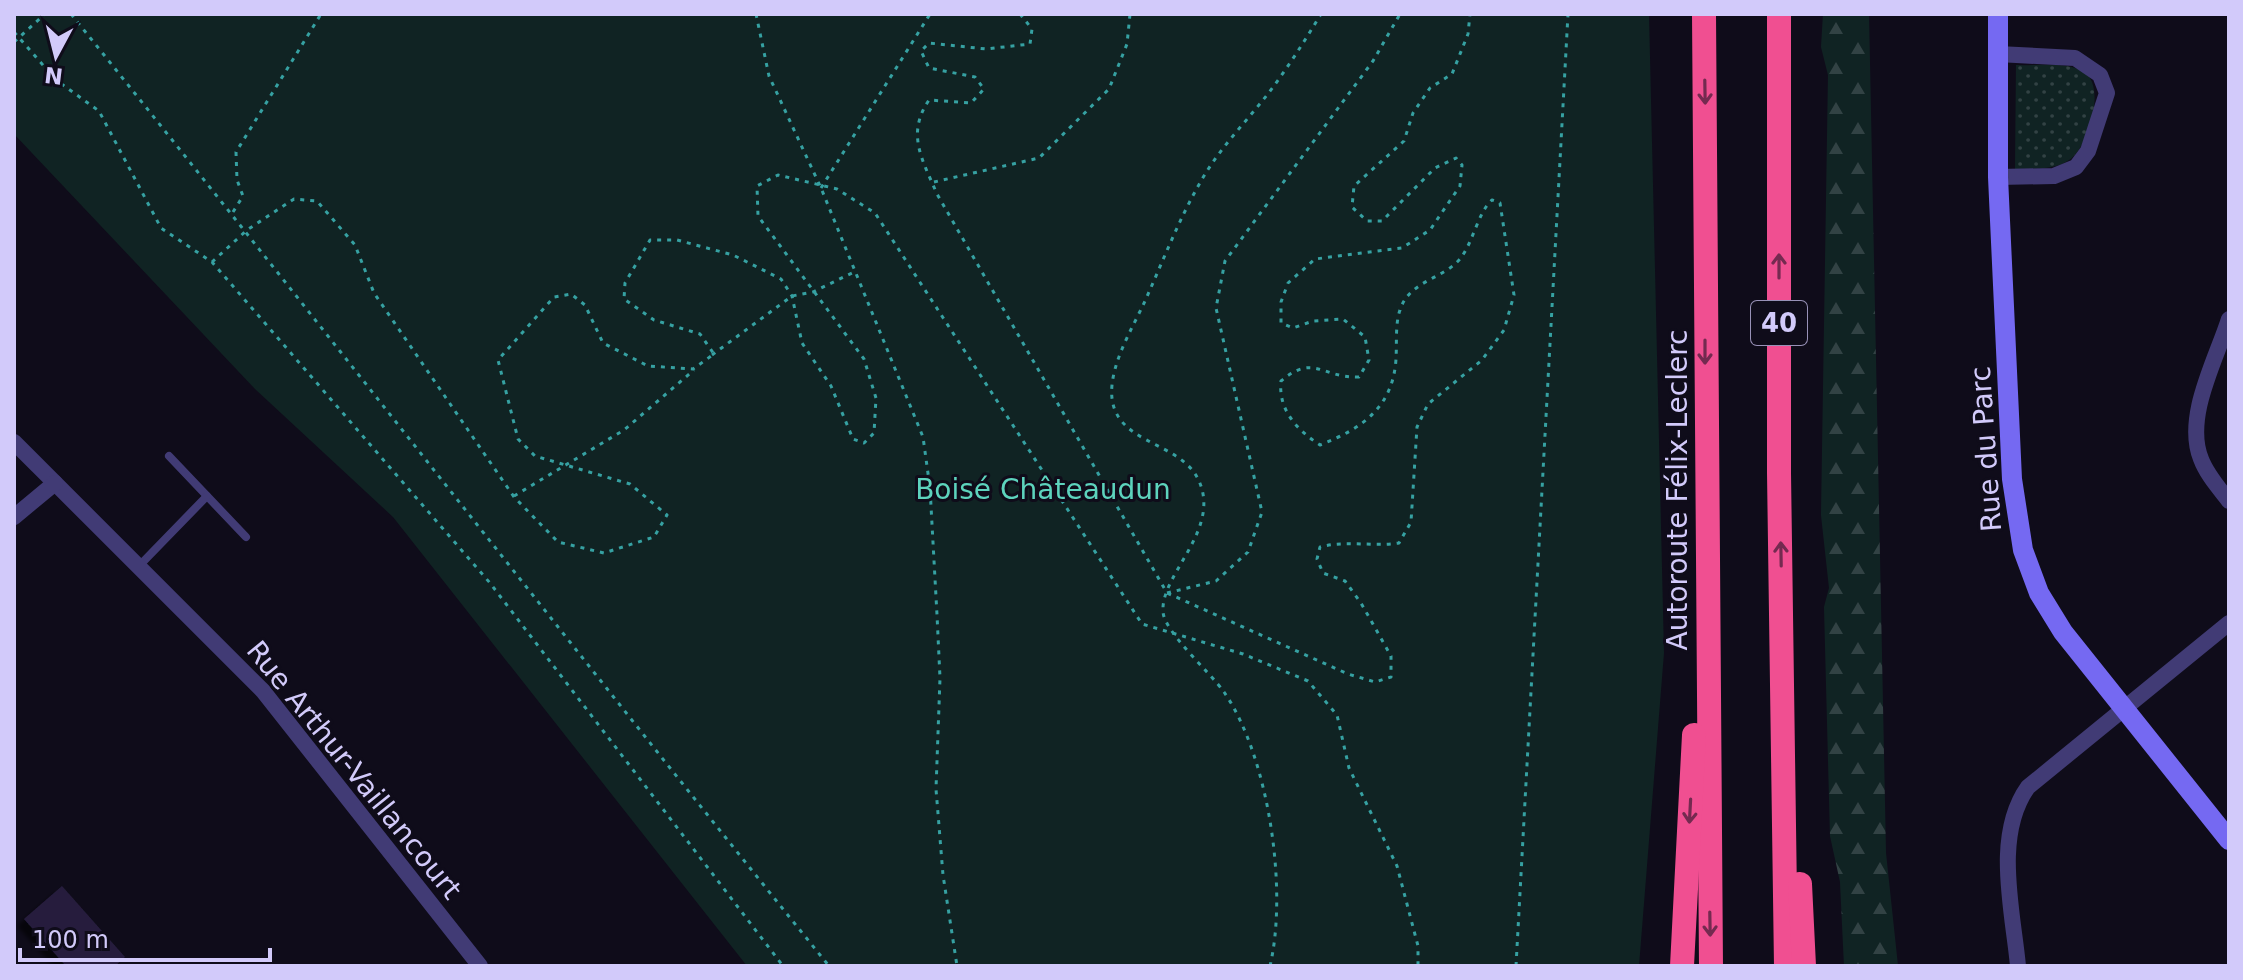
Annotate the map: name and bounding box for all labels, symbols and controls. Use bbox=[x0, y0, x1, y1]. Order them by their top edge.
north arrow bbox=[16, 16, 96, 96]
text: N bbox=[43, 62, 64, 89]
one-way arrow bbox=[1697, 78, 1713, 105]
one-way arrow bbox=[1771, 253, 1787, 280]
road number: 40 bbox=[1751, 301, 1807, 345]
street label: Autoroute Félix-Leclerc bbox=[1661, 330, 1694, 650]
one-way arrow bbox=[1698, 338, 1713, 365]
street label: Rue du Parc bbox=[1964, 365, 2008, 533]
park label: Boisé Châteaudun bbox=[915, 473, 1171, 506]
one-way arrow bbox=[1773, 541, 1788, 568]
street label: Rue Arthur-Vaillancourt bbox=[240, 634, 468, 906]
one-way arrow bbox=[1682, 797, 1697, 824]
one-way arrow bbox=[1702, 910, 1718, 937]
scale bar bbox=[20, 912, 270, 962]
text: 100 m bbox=[32, 926, 109, 954]

